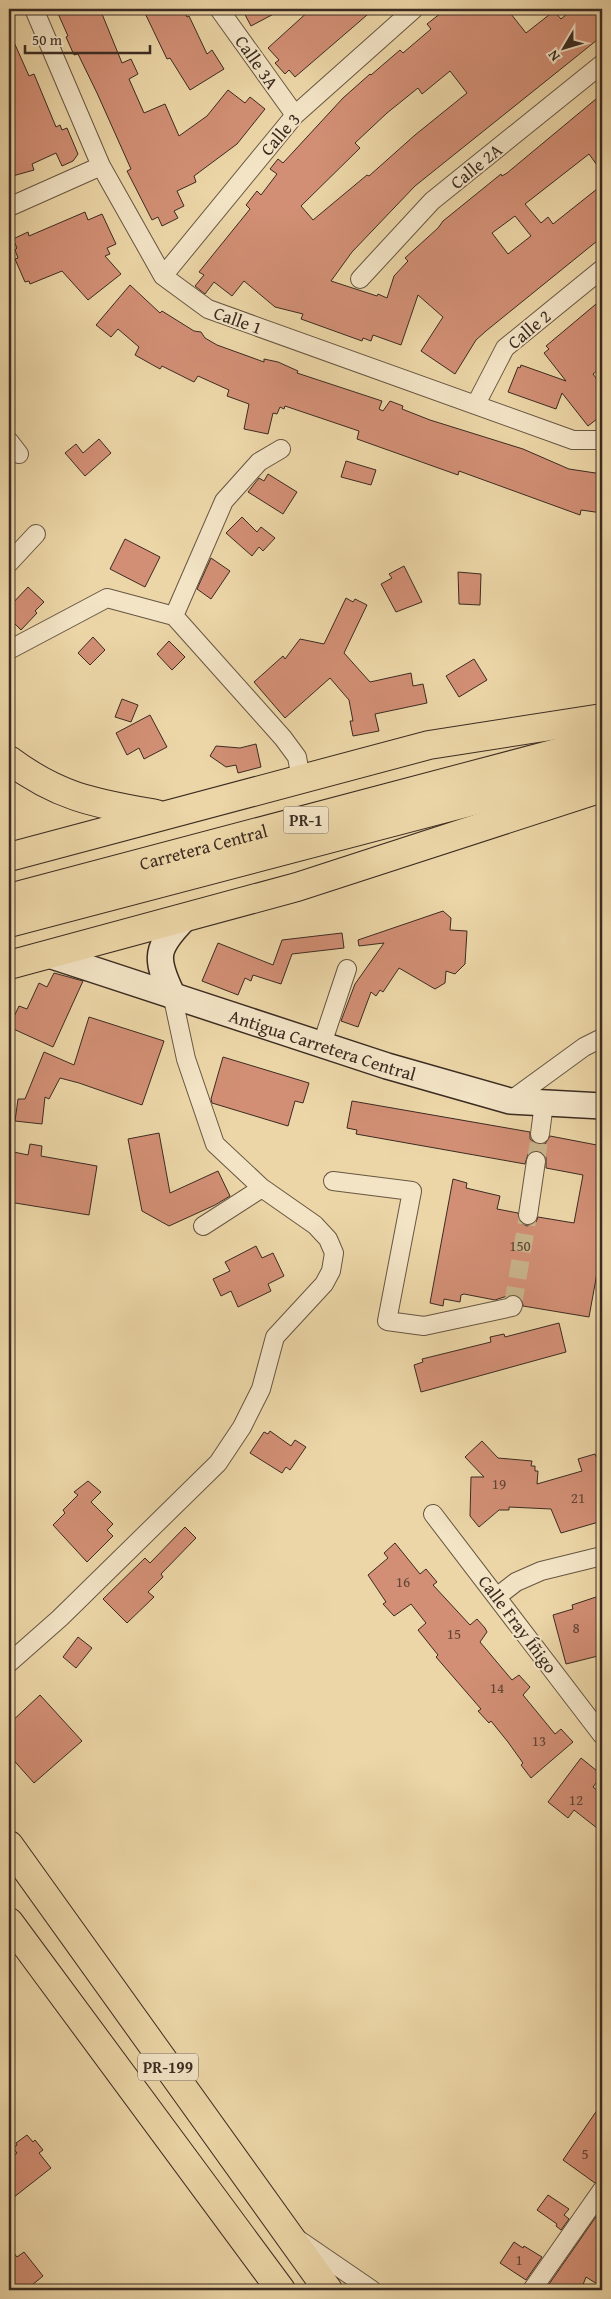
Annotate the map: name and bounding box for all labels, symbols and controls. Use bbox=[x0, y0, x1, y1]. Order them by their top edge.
scale bar bbox=[25, 22, 150, 54]
north arrow bbox=[538, 22, 588, 72]
text: 50 m bbox=[32, 29, 63, 50]
street label: Calle 3A bbox=[229, 30, 285, 95]
text: N bbox=[543, 46, 565, 66]
street label: Calle 3 bbox=[254, 106, 306, 162]
street label: Calle 2A bbox=[444, 136, 508, 195]
street label: Calle 1 bbox=[210, 299, 266, 341]
street label: Calle 2 bbox=[501, 303, 557, 355]
road number: PR-1 bbox=[284, 806, 328, 834]
street label: Carretera Central bbox=[136, 817, 270, 876]
street label: Antigua Carretera Central bbox=[226, 1002, 419, 1087]
house number: 150 bbox=[509, 1235, 531, 1256]
house number: 19 bbox=[492, 1473, 506, 1494]
house number: 21 bbox=[571, 1487, 585, 1508]
street label: Calle Fray Íñigo bbox=[472, 1569, 564, 1679]
house number: 16 bbox=[396, 1571, 410, 1592]
house number: 8 bbox=[572, 1617, 580, 1638]
house number: 15 bbox=[447, 1623, 461, 1644]
house number: 14 bbox=[490, 1677, 504, 1698]
house number: 13 bbox=[532, 1730, 546, 1751]
house number: 12 bbox=[569, 1789, 583, 1810]
road number: PR-199 bbox=[138, 2054, 198, 2080]
house number: 5 bbox=[581, 2143, 589, 2164]
house number: 1 bbox=[515, 2249, 523, 2270]

